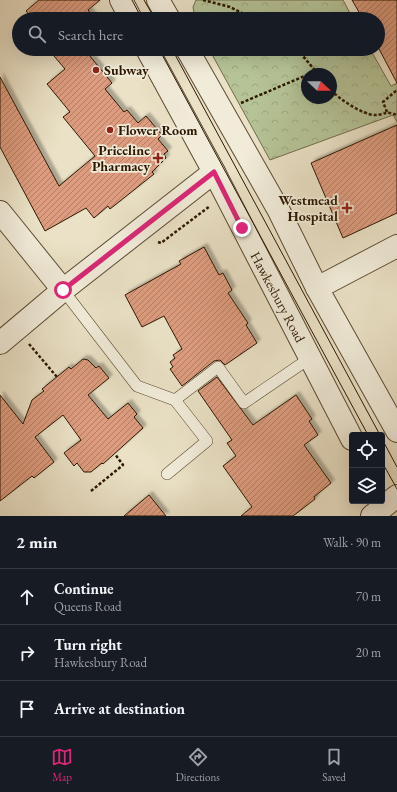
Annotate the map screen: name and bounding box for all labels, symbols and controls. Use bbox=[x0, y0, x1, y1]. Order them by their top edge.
search box bbox=[12, 12, 385, 56]
icon: search bbox=[26, 23, 48, 45]
text: Search here bbox=[58, 25, 123, 44]
place label: Subway bbox=[104, 61, 149, 79]
marker: Subway bbox=[91, 65, 101, 75]
north arrow bbox=[301, 68, 337, 104]
place label: Flower Room bbox=[118, 121, 198, 139]
marker: Flower Room bbox=[105, 125, 115, 135]
place label: Priceline Pharmacy bbox=[92, 141, 150, 175]
marker: Priceline Pharmacy bbox=[153, 153, 163, 163]
place label: Westmead Hospital bbox=[278, 191, 338, 225]
marker: Westmead Hospital bbox=[341, 202, 353, 214]
route end bbox=[233, 219, 251, 237]
street label: Hawkesbury Road bbox=[247, 248, 310, 346]
route start bbox=[54, 281, 72, 299]
map controls bbox=[349, 432, 385, 504]
button: locate bbox=[349, 432, 385, 468]
button: layers bbox=[349, 468, 385, 504]
text: 2 min bbox=[16, 531, 57, 553]
text: Walk · 90 m bbox=[323, 534, 381, 551]
text: Continue bbox=[54, 579, 114, 598]
icon: ahead bbox=[16, 586, 38, 608]
text: 70 m bbox=[356, 588, 381, 605]
text: Queens Road bbox=[54, 598, 122, 615]
text: Turn right bbox=[54, 635, 122, 654]
icon: right bbox=[16, 642, 38, 664]
text: 20 m bbox=[356, 644, 381, 661]
text: Hawkesbury Road bbox=[54, 654, 147, 671]
icon: arrive bbox=[16, 698, 38, 720]
text: Arrive at destination bbox=[54, 699, 185, 718]
tab: Map bbox=[51, 746, 73, 784]
tab: Directions bbox=[176, 746, 220, 784]
tab: Saved bbox=[322, 746, 346, 784]

